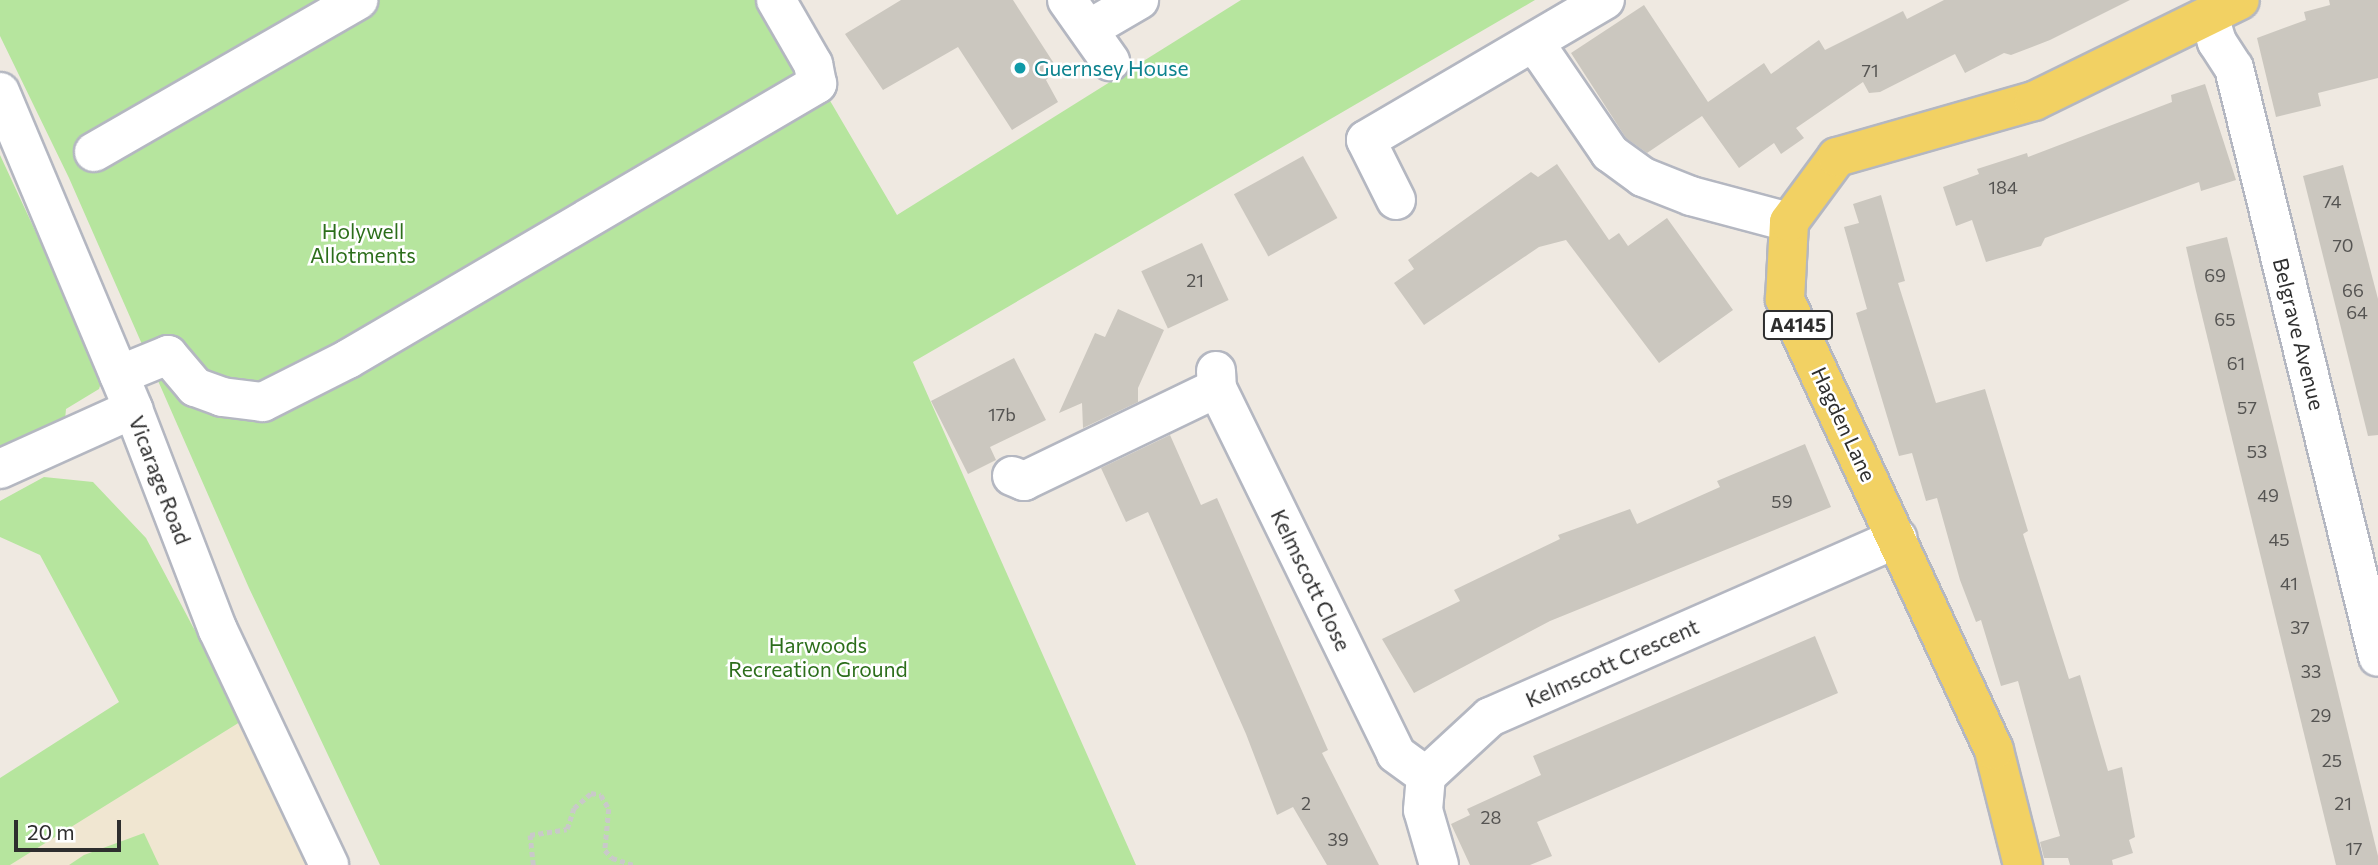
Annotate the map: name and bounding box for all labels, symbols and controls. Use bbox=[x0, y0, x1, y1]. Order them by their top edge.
place label: Guernsey House bbox=[1034, 55, 1189, 81]
house number: 71 bbox=[1861, 59, 1879, 81]
marker: Guernsey House bbox=[1012, 60, 1028, 76]
house number: 184 bbox=[1988, 176, 2018, 198]
house number: 74 bbox=[2322, 190, 2342, 212]
park label: Holywell Allotments bbox=[310, 218, 416, 268]
house number: 70 bbox=[2332, 234, 2354, 256]
street label: Belgrave Avenue bbox=[2268, 255, 2330, 413]
house number: 69 bbox=[2204, 264, 2226, 286]
house number: 21 bbox=[1186, 269, 1204, 291]
house number: 66 bbox=[2342, 279, 2364, 301]
house number: 64 bbox=[2346, 301, 2368, 323]
house number: 65 bbox=[2214, 308, 2236, 330]
road number: A4145 bbox=[1761, 310, 1835, 340]
house number: 61 bbox=[2227, 352, 2245, 374]
street label: Hagden Lane bbox=[1807, 363, 1881, 485]
house number: 57 bbox=[2237, 396, 2257, 418]
house number: 17b bbox=[988, 403, 1016, 425]
street label: Vicarage Road bbox=[124, 412, 196, 548]
house number: 53 bbox=[2247, 440, 2267, 462]
house number: 49 bbox=[2257, 484, 2279, 506]
house number: 59 bbox=[1771, 490, 1793, 512]
street label: Kelmscott Close bbox=[1266, 505, 1356, 655]
house number: 45 bbox=[2268, 528, 2290, 550]
house number: 41 bbox=[2280, 572, 2298, 594]
street label: Kelmscott Crescent bbox=[1522, 613, 1702, 713]
house number: 37 bbox=[2290, 616, 2310, 638]
park label: Harwoods Recreation Ground bbox=[728, 632, 908, 682]
house number: 33 bbox=[2301, 660, 2321, 682]
house number: 29 bbox=[2311, 704, 2331, 726]
house number: 25 bbox=[2322, 749, 2342, 771]
house number: 2 bbox=[1301, 792, 1311, 814]
house number: 21 bbox=[2334, 792, 2352, 814]
scale bar bbox=[18, 806, 124, 850]
house number: 28 bbox=[1481, 806, 1501, 828]
text: 20 m bbox=[27, 819, 75, 844]
house number: 39 bbox=[1327, 828, 1349, 850]
house number: 17 bbox=[2345, 837, 2363, 859]

